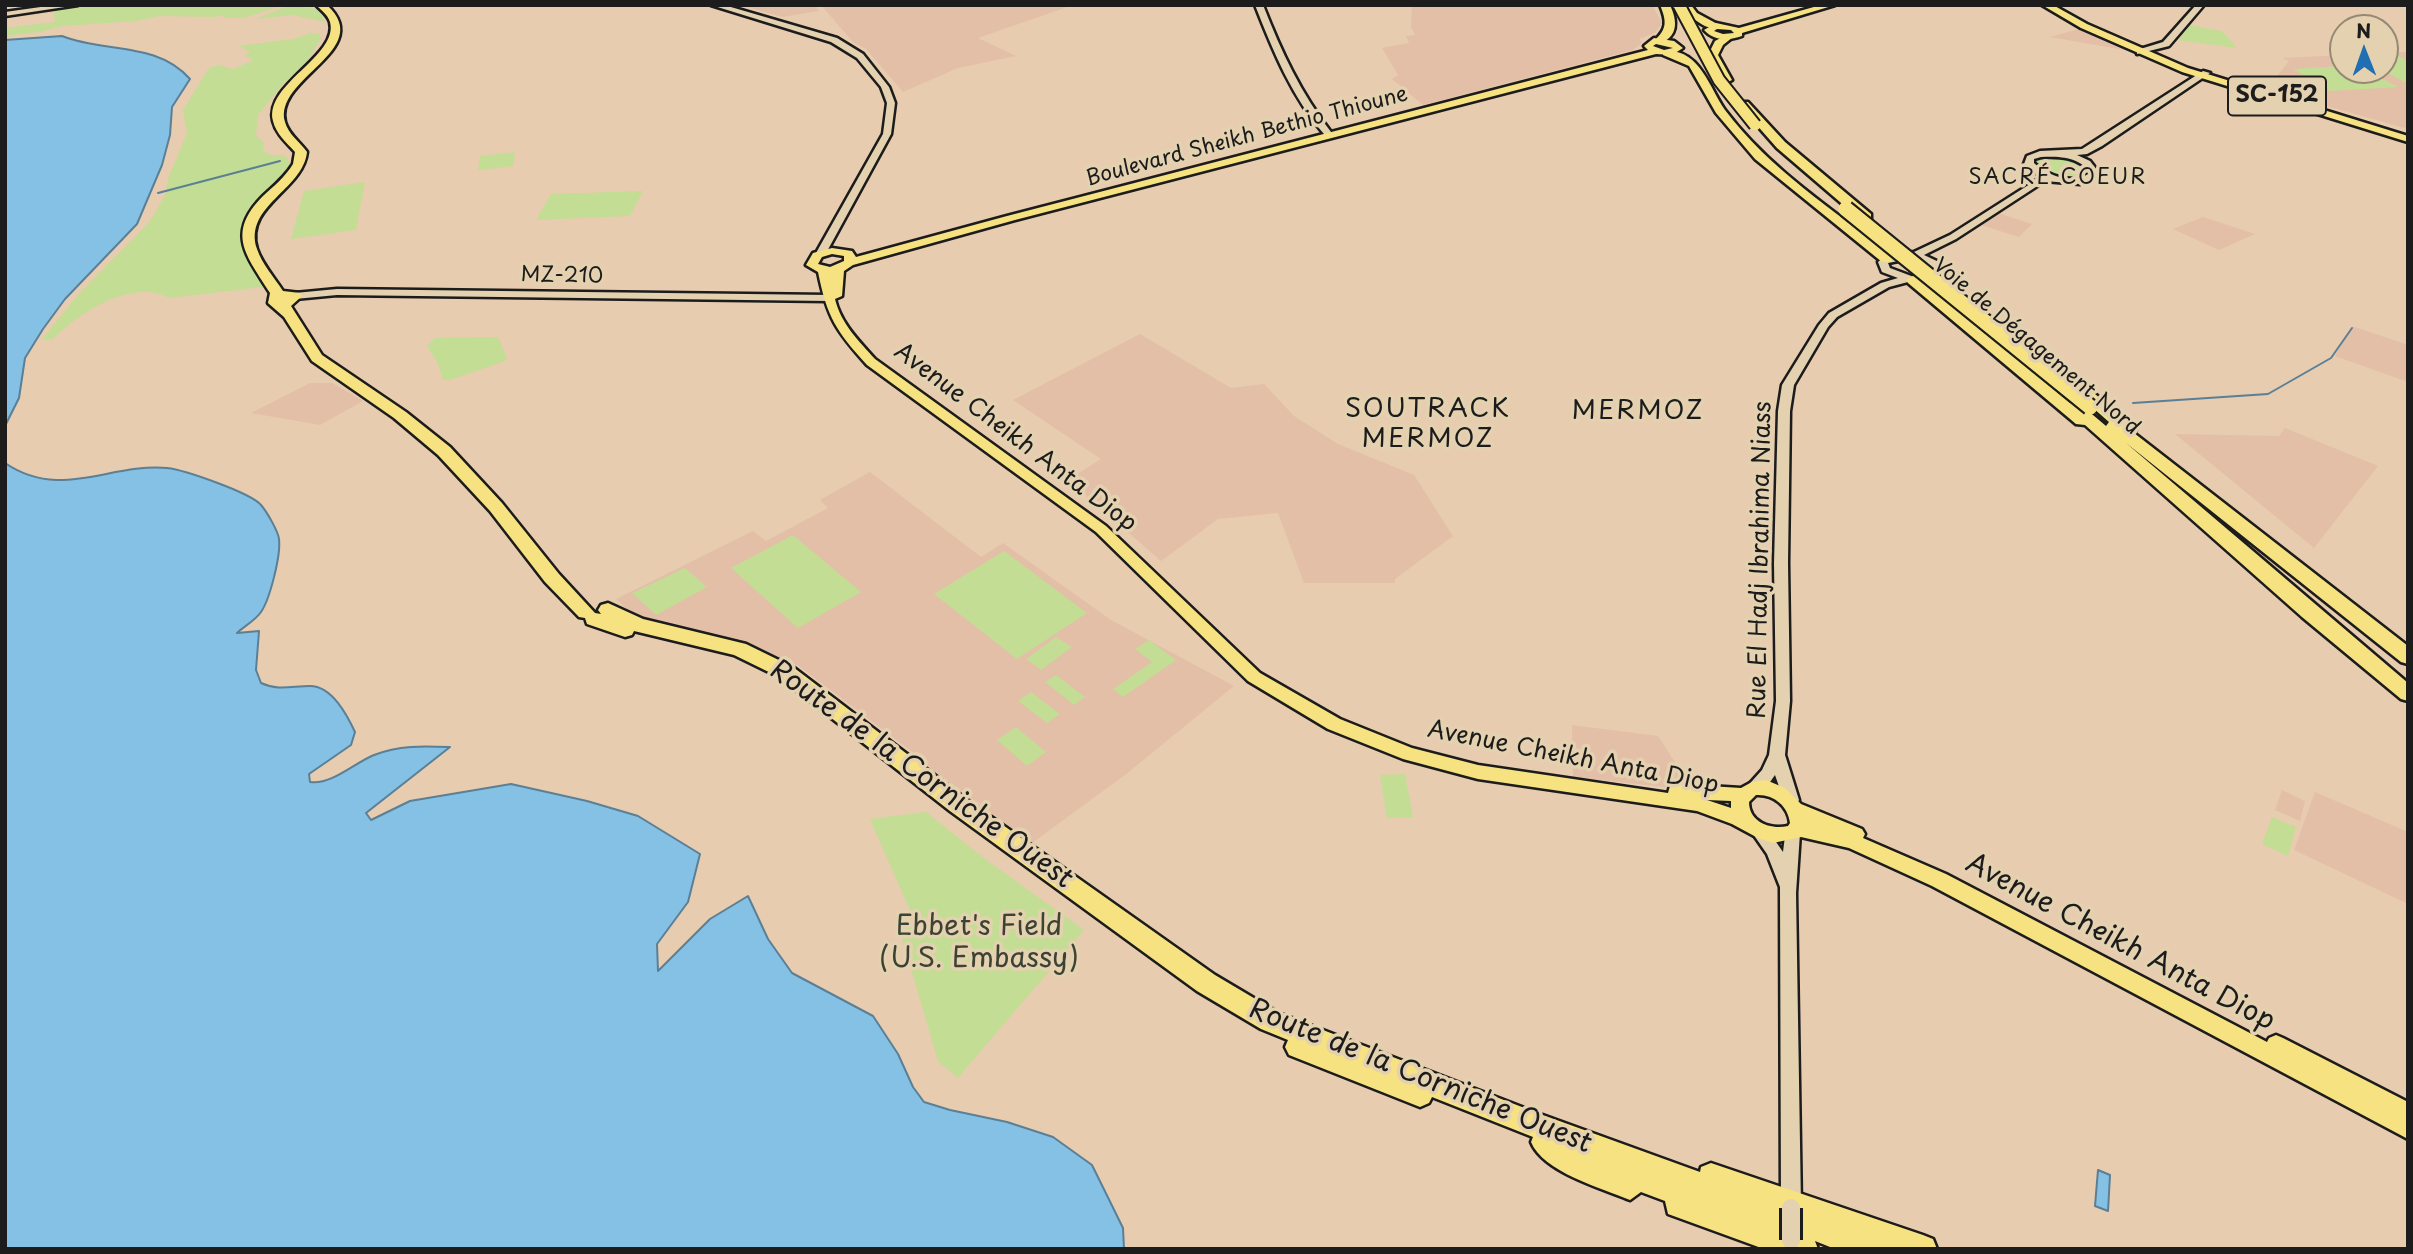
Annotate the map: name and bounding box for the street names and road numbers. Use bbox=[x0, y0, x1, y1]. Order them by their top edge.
road number: SC-152 bbox=[2228, 76, 2326, 116]
street label: Boulevard Sheikh Bethio Thioune bbox=[1084, 82, 1410, 192]
street label: Voie de Dégagement Nord bbox=[1928, 253, 2144, 441]
street label: MZ-210 bbox=[520, 263, 604, 289]
street label: Avenue Cheikh Anta Diop bbox=[888, 337, 1142, 539]
street label: Rue El Hadj Ibrahima Niass bbox=[1744, 401, 1778, 719]
street label: Route de la Corniche Ouest bbox=[763, 654, 1079, 896]
street label: Avenue Cheikh Anta Diop bbox=[1425, 716, 1721, 800]
street label: Avenue Cheikh Anta Diop bbox=[1960, 847, 2280, 1039]
street label: Route de la Corniche Ouest bbox=[1244, 993, 1596, 1161]

